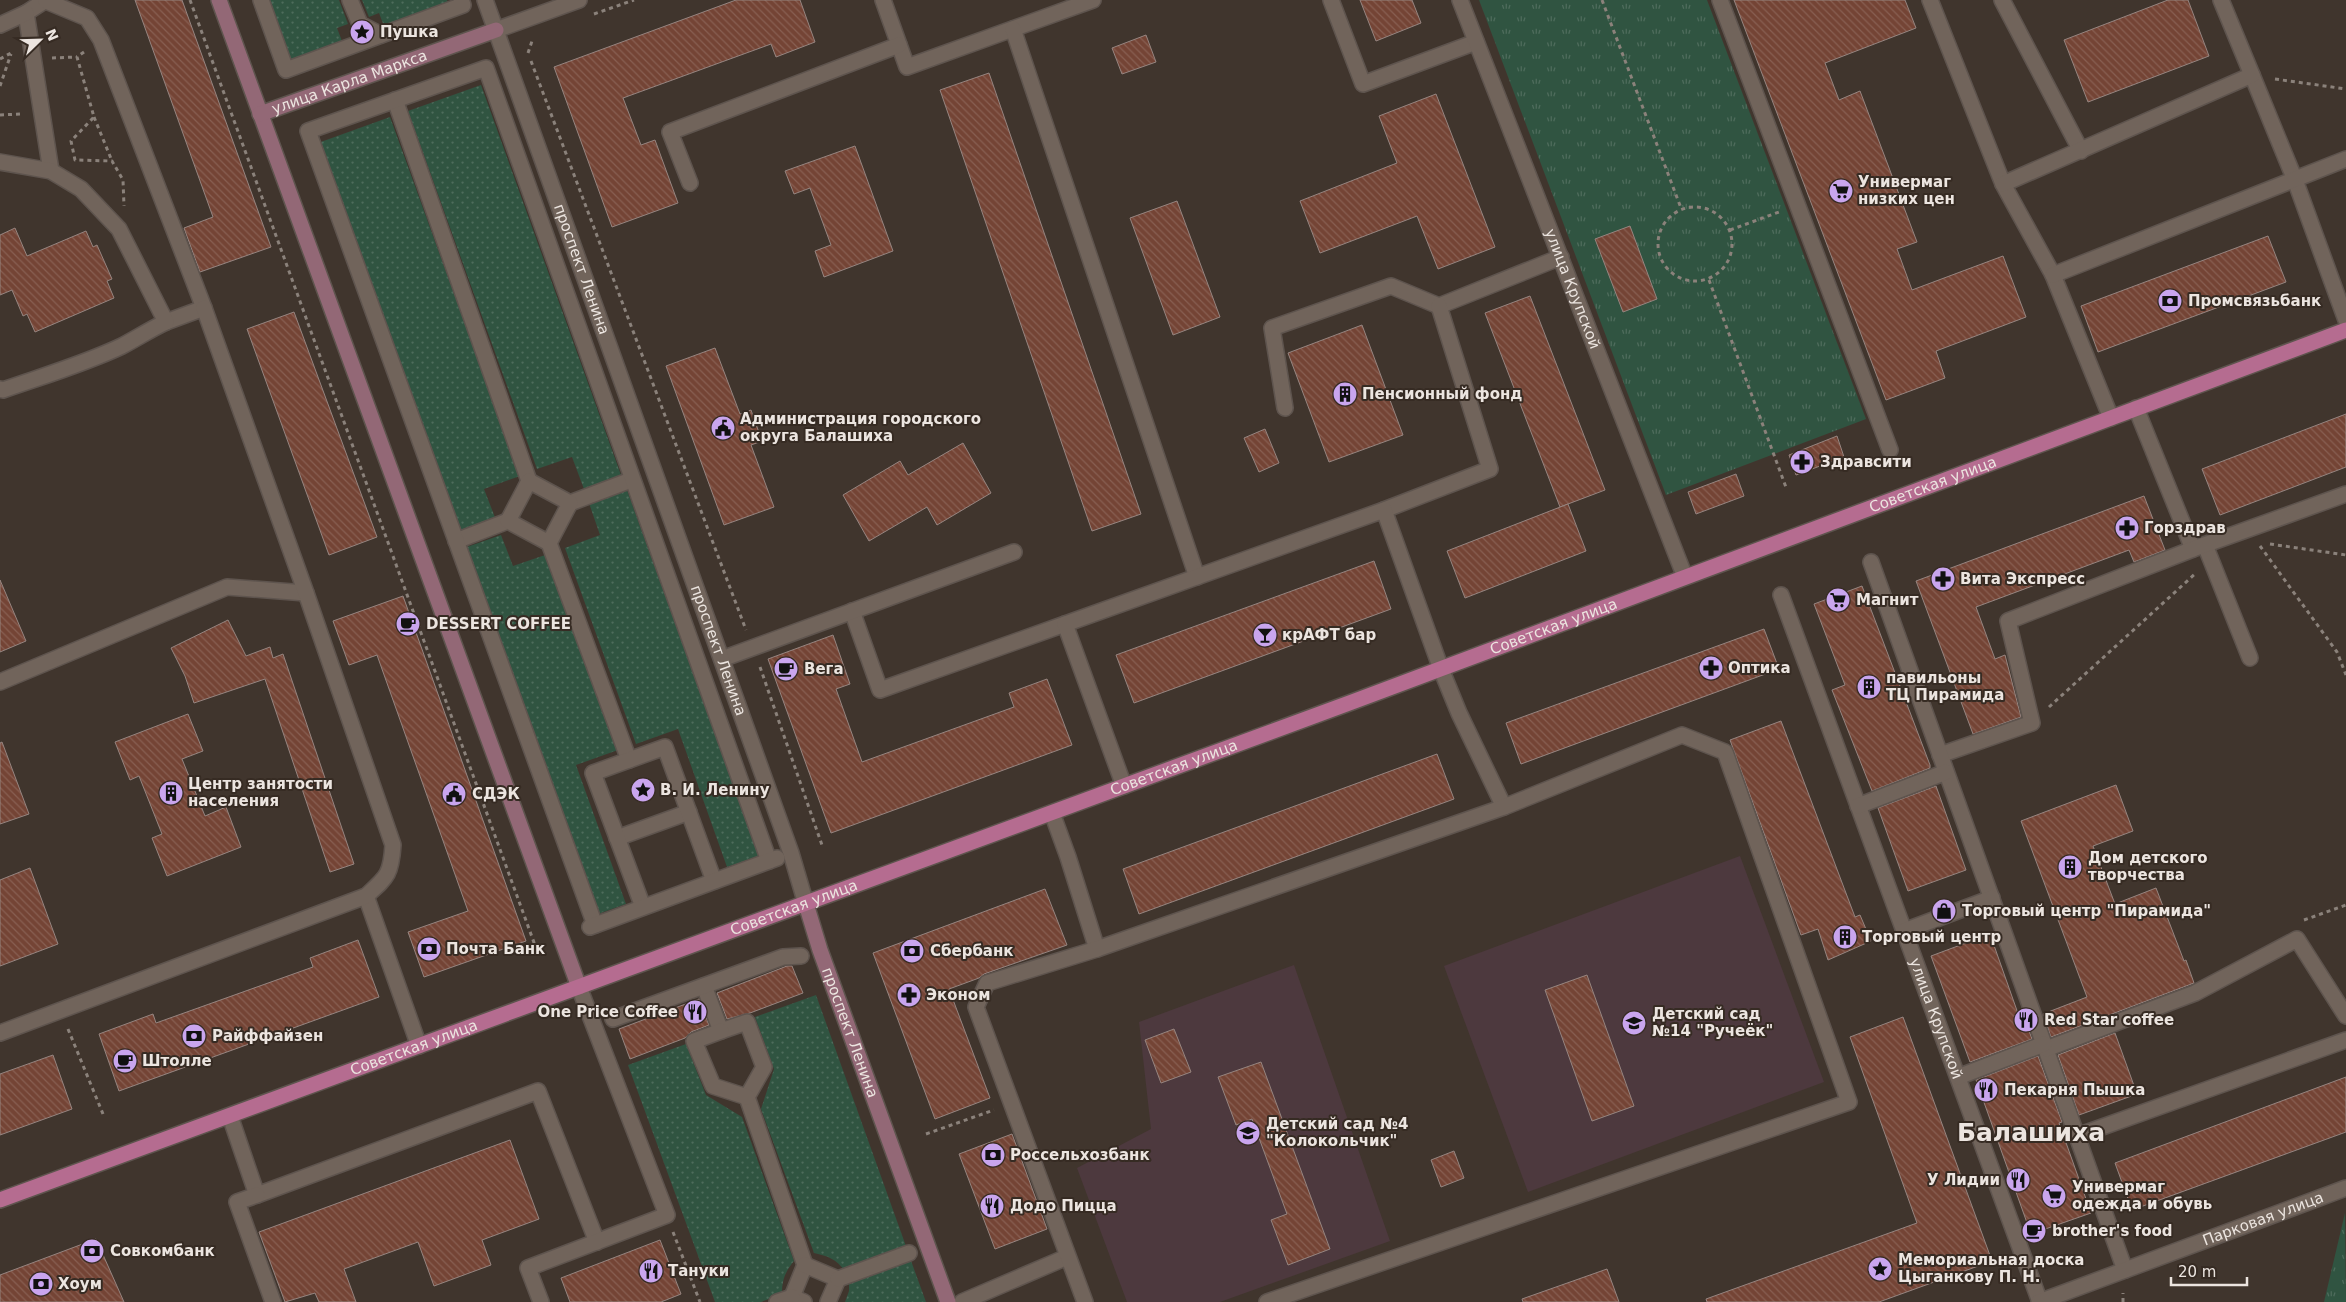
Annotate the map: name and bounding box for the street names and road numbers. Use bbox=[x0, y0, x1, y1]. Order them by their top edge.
street label: улица Карла Маркса bbox=[269, 46, 430, 118]
street label: проспект Ленина bbox=[550, 201, 613, 337]
street label: улица Крупской bbox=[1541, 226, 1604, 352]
street label: Советская улица bbox=[1867, 453, 1999, 517]
street label: проспект Ленина bbox=[687, 583, 750, 718]
street label: Советская улица bbox=[1487, 595, 1620, 659]
street label: Советская улица bbox=[1108, 736, 1240, 799]
street label: Советская улица bbox=[728, 876, 860, 939]
street label: улица Крупской bbox=[1906, 955, 1967, 1081]
street label: проспект Ленина bbox=[818, 965, 882, 1100]
street label: Советская улица bbox=[348, 1016, 480, 1079]
street label: Парковая улица bbox=[2200, 1188, 2326, 1249]

